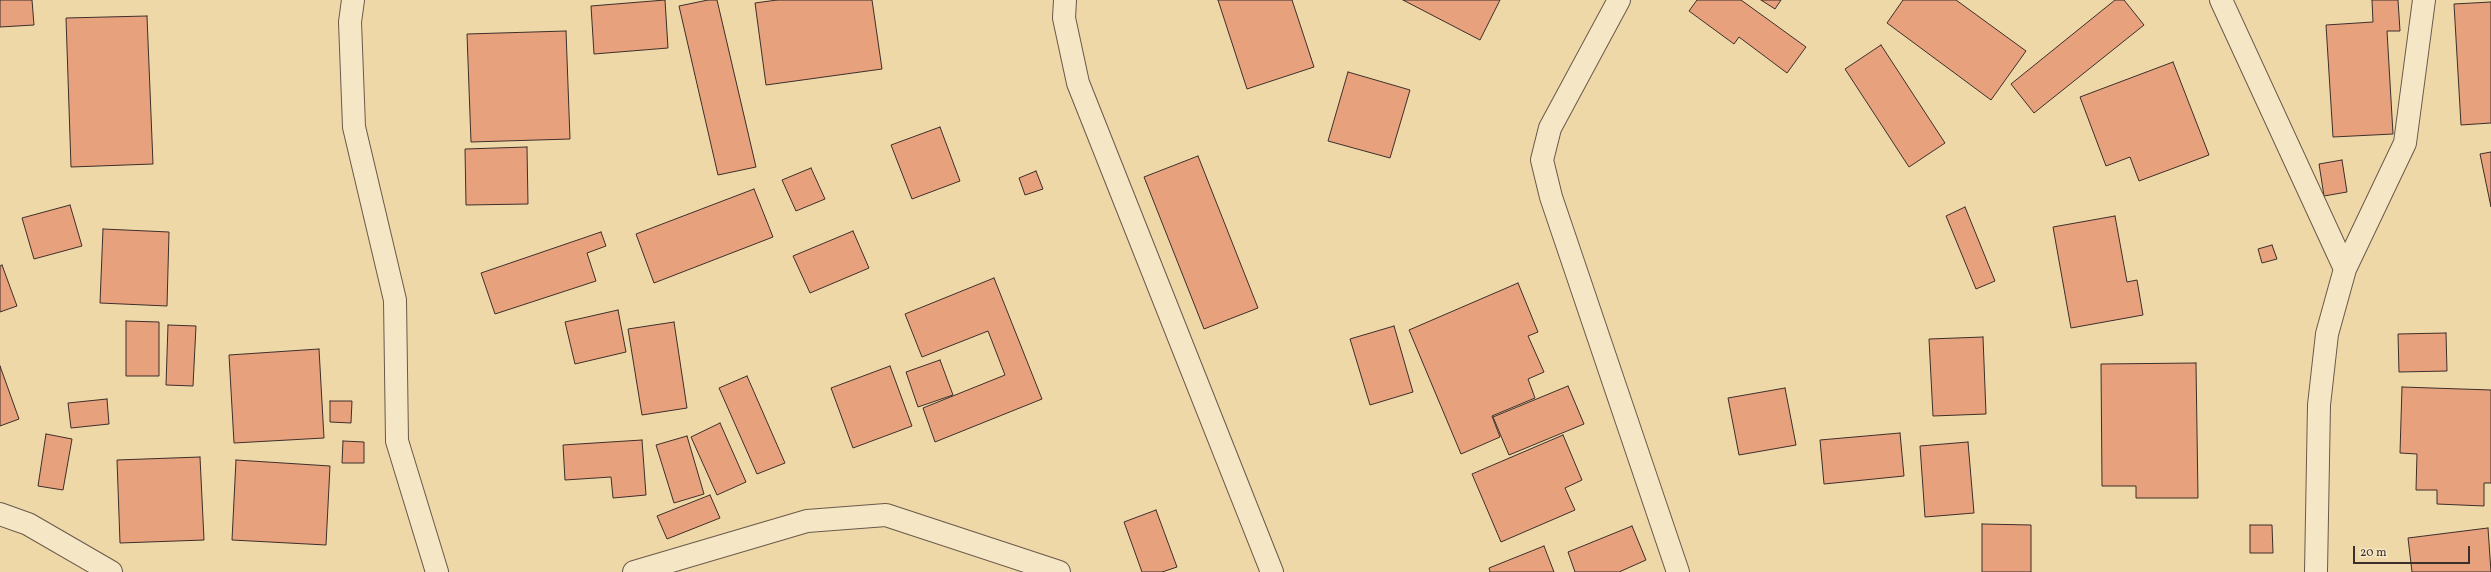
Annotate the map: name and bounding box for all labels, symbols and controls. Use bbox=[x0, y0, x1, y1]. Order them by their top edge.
scale bar bbox=[2355, 538, 2472, 564]
text: 20 m bbox=[2360, 545, 2387, 561]

